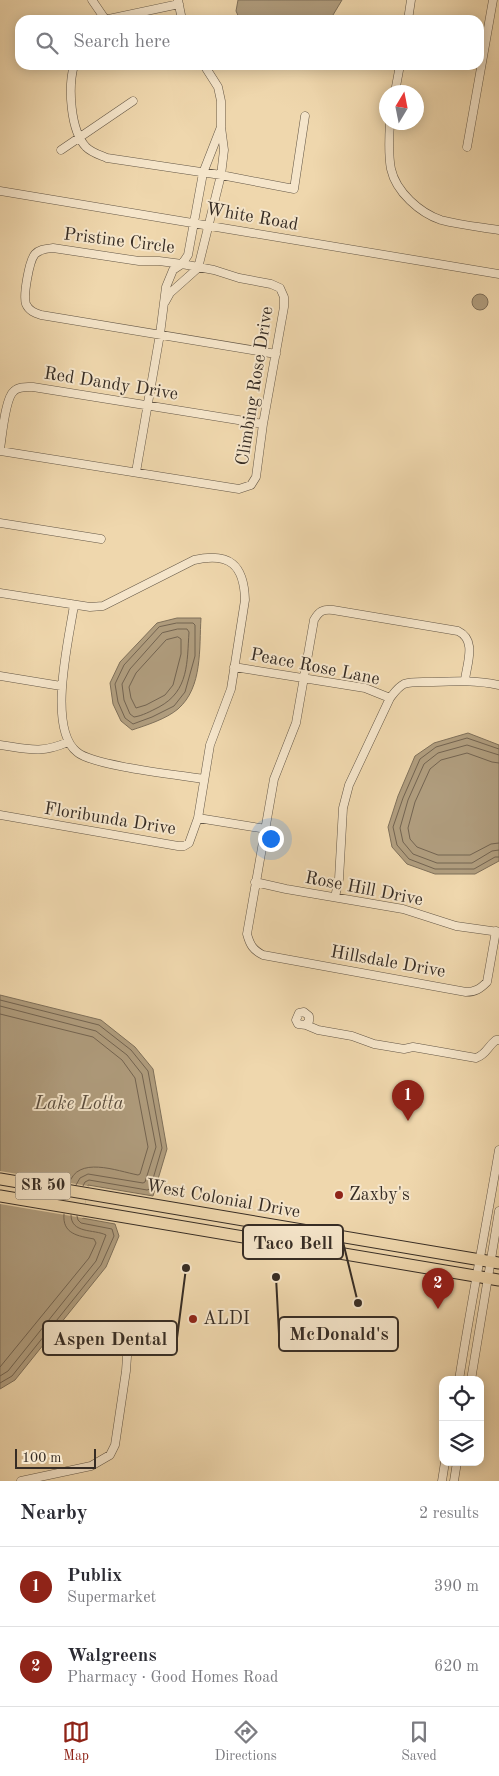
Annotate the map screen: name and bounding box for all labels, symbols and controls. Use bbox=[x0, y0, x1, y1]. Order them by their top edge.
search box bbox=[15, 15, 484, 70]
icon: search bbox=[33, 29, 61, 57]
text: Search here bbox=[73, 33, 170, 52]
north arrow bbox=[379, 85, 424, 130]
street label: White Road bbox=[204, 200, 300, 234]
street label: Pristine Circle bbox=[62, 225, 176, 257]
street label: Climbing Rose Drive bbox=[234, 305, 276, 467]
street label: Red Dandy Drive bbox=[43, 365, 179, 403]
street label: Peace Rose Lane bbox=[249, 646, 381, 688]
street label: Floribunda Drive bbox=[43, 800, 177, 838]
your location bbox=[258, 826, 284, 852]
street label: Rose Hill Drive bbox=[303, 869, 425, 909]
street label: Hillsdale Drive bbox=[329, 943, 447, 981]
pin: 1 bbox=[392, 1080, 424, 1121]
water label: Lake Lotta bbox=[33, 1095, 124, 1114]
road number: SR 50 bbox=[15, 1172, 70, 1200]
street label: West Colonial Drive bbox=[144, 1177, 302, 1221]
place label: Zaxby's bbox=[349, 1186, 410, 1204]
marker: Zaxby's bbox=[333, 1189, 345, 1201]
callout: Taco Bell bbox=[243, 1225, 343, 1259]
text: Taco Bell bbox=[253, 1235, 333, 1254]
pin: 2 bbox=[422, 1268, 454, 1309]
place label: ALDI bbox=[203, 1310, 250, 1328]
marker: ALDI bbox=[187, 1313, 199, 1325]
callout: McDonald's bbox=[279, 1317, 398, 1351]
callout: Aspen Dental bbox=[43, 1321, 177, 1355]
text: McDonald's bbox=[289, 1326, 389, 1345]
text: Aspen Dental bbox=[53, 1331, 167, 1350]
map controls bbox=[439, 1376, 484, 1466]
button: locate bbox=[439, 1376, 484, 1421]
button: layers bbox=[439, 1421, 484, 1466]
scale bar bbox=[15, 1446, 96, 1469]
text: 100 m bbox=[22, 1451, 61, 1465]
text: Nearby bbox=[20, 1503, 88, 1524]
text: 2 results bbox=[419, 1506, 479, 1522]
text: Publix bbox=[67, 1567, 122, 1586]
text: 1 bbox=[31, 1579, 41, 1595]
text: 390 m bbox=[434, 1579, 479, 1595]
text: Supermarket bbox=[67, 1590, 156, 1606]
text: Walgreens bbox=[67, 1647, 157, 1666]
text: 2 bbox=[31, 1659, 41, 1675]
text: 620 m bbox=[434, 1659, 479, 1675]
text: Pharmacy · Good Homes Road bbox=[67, 1670, 278, 1686]
tab: Map bbox=[62, 1718, 90, 1765]
tab: Directions bbox=[215, 1718, 277, 1765]
tab: Saved bbox=[401, 1718, 437, 1765]

